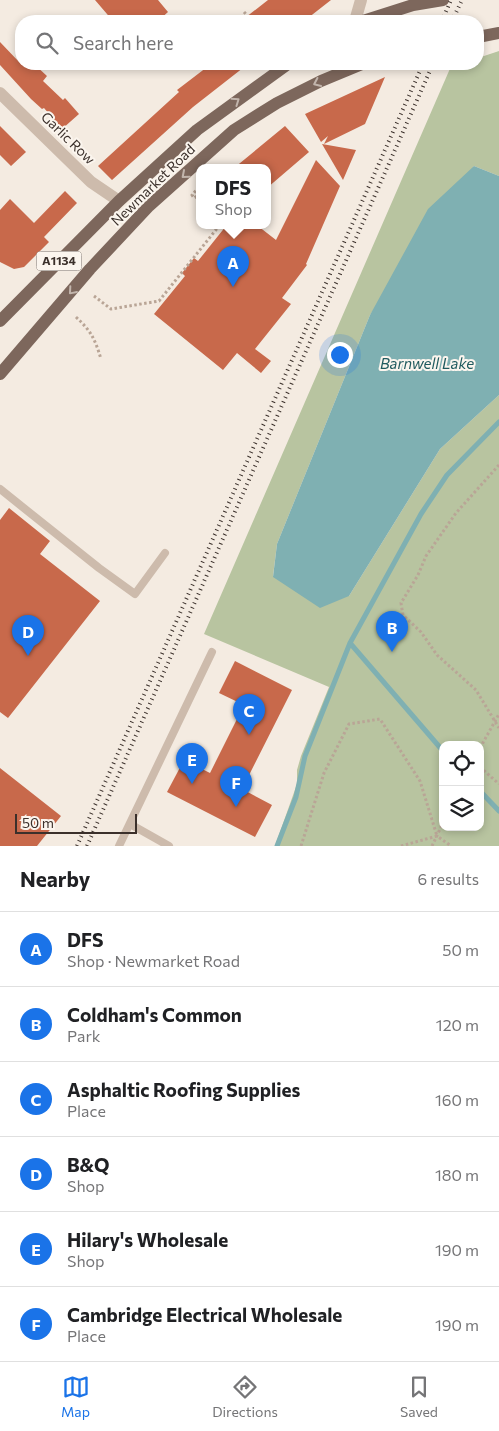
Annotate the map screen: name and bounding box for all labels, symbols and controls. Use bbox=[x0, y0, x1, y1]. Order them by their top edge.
search box bbox=[15, 15, 484, 70]
icon: search bbox=[33, 29, 61, 57]
text: Search here bbox=[73, 31, 173, 54]
one-way arrow bbox=[313, 76, 322, 87]
one-way arrow bbox=[231, 98, 240, 107]
street label: Garlic Row bbox=[38, 108, 99, 167]
street label: Newmarket Road bbox=[107, 140, 198, 229]
popup bbox=[196, 164, 271, 229]
one-way arrow bbox=[181, 169, 190, 178]
text: DFS bbox=[215, 176, 251, 199]
text: Shop bbox=[215, 199, 252, 218]
pin: A bbox=[217, 246, 249, 287]
road number: A1134 bbox=[36, 252, 82, 270]
one-way arrow bbox=[69, 285, 77, 294]
your location bbox=[327, 342, 353, 368]
water label: Barnwell Lake bbox=[380, 354, 474, 372]
pin: B bbox=[376, 611, 408, 652]
pin: D bbox=[12, 615, 44, 656]
pin: C bbox=[233, 694, 265, 735]
map controls bbox=[439, 741, 484, 831]
button: locate bbox=[439, 741, 484, 786]
pin: E bbox=[176, 743, 208, 784]
pin: F bbox=[220, 766, 252, 807]
button: layers bbox=[439, 786, 484, 831]
scale bar bbox=[15, 811, 138, 834]
text: 50 m bbox=[22, 814, 54, 831]
text: Nearby bbox=[20, 866, 90, 891]
text: 6 results bbox=[418, 869, 479, 888]
text: DFS bbox=[67, 928, 103, 951]
text: A bbox=[30, 940, 42, 959]
text: 50 m bbox=[442, 940, 479, 959]
text: Shop · Newmarket Road bbox=[67, 951, 240, 970]
text: Coldham's Common bbox=[67, 1003, 242, 1026]
text: B bbox=[31, 1015, 41, 1034]
text: 120 m bbox=[436, 1015, 479, 1034]
text: Park bbox=[67, 1026, 100, 1045]
text: Asphaltic Roofing Supplies bbox=[67, 1078, 300, 1101]
text: C bbox=[31, 1090, 41, 1109]
text: 160 m bbox=[435, 1090, 479, 1109]
text: Place bbox=[67, 1101, 106, 1120]
text: B&Q bbox=[67, 1153, 110, 1176]
text: D bbox=[30, 1165, 42, 1184]
text: 180 m bbox=[435, 1165, 479, 1184]
text: Shop bbox=[67, 1176, 105, 1195]
text: Hilary's Wholesale bbox=[67, 1228, 228, 1251]
text: E bbox=[31, 1240, 41, 1259]
text: 190 m bbox=[435, 1240, 479, 1259]
text: Shop bbox=[67, 1251, 105, 1270]
text: Cambridge Electrical Wholesale bbox=[67, 1303, 342, 1326]
text: F bbox=[31, 1315, 41, 1334]
text: 190 m bbox=[435, 1315, 479, 1334]
text: Place bbox=[67, 1326, 106, 1345]
tab: Map bbox=[61, 1373, 90, 1420]
tab: Directions bbox=[212, 1373, 278, 1420]
tab: Saved bbox=[400, 1373, 438, 1420]

